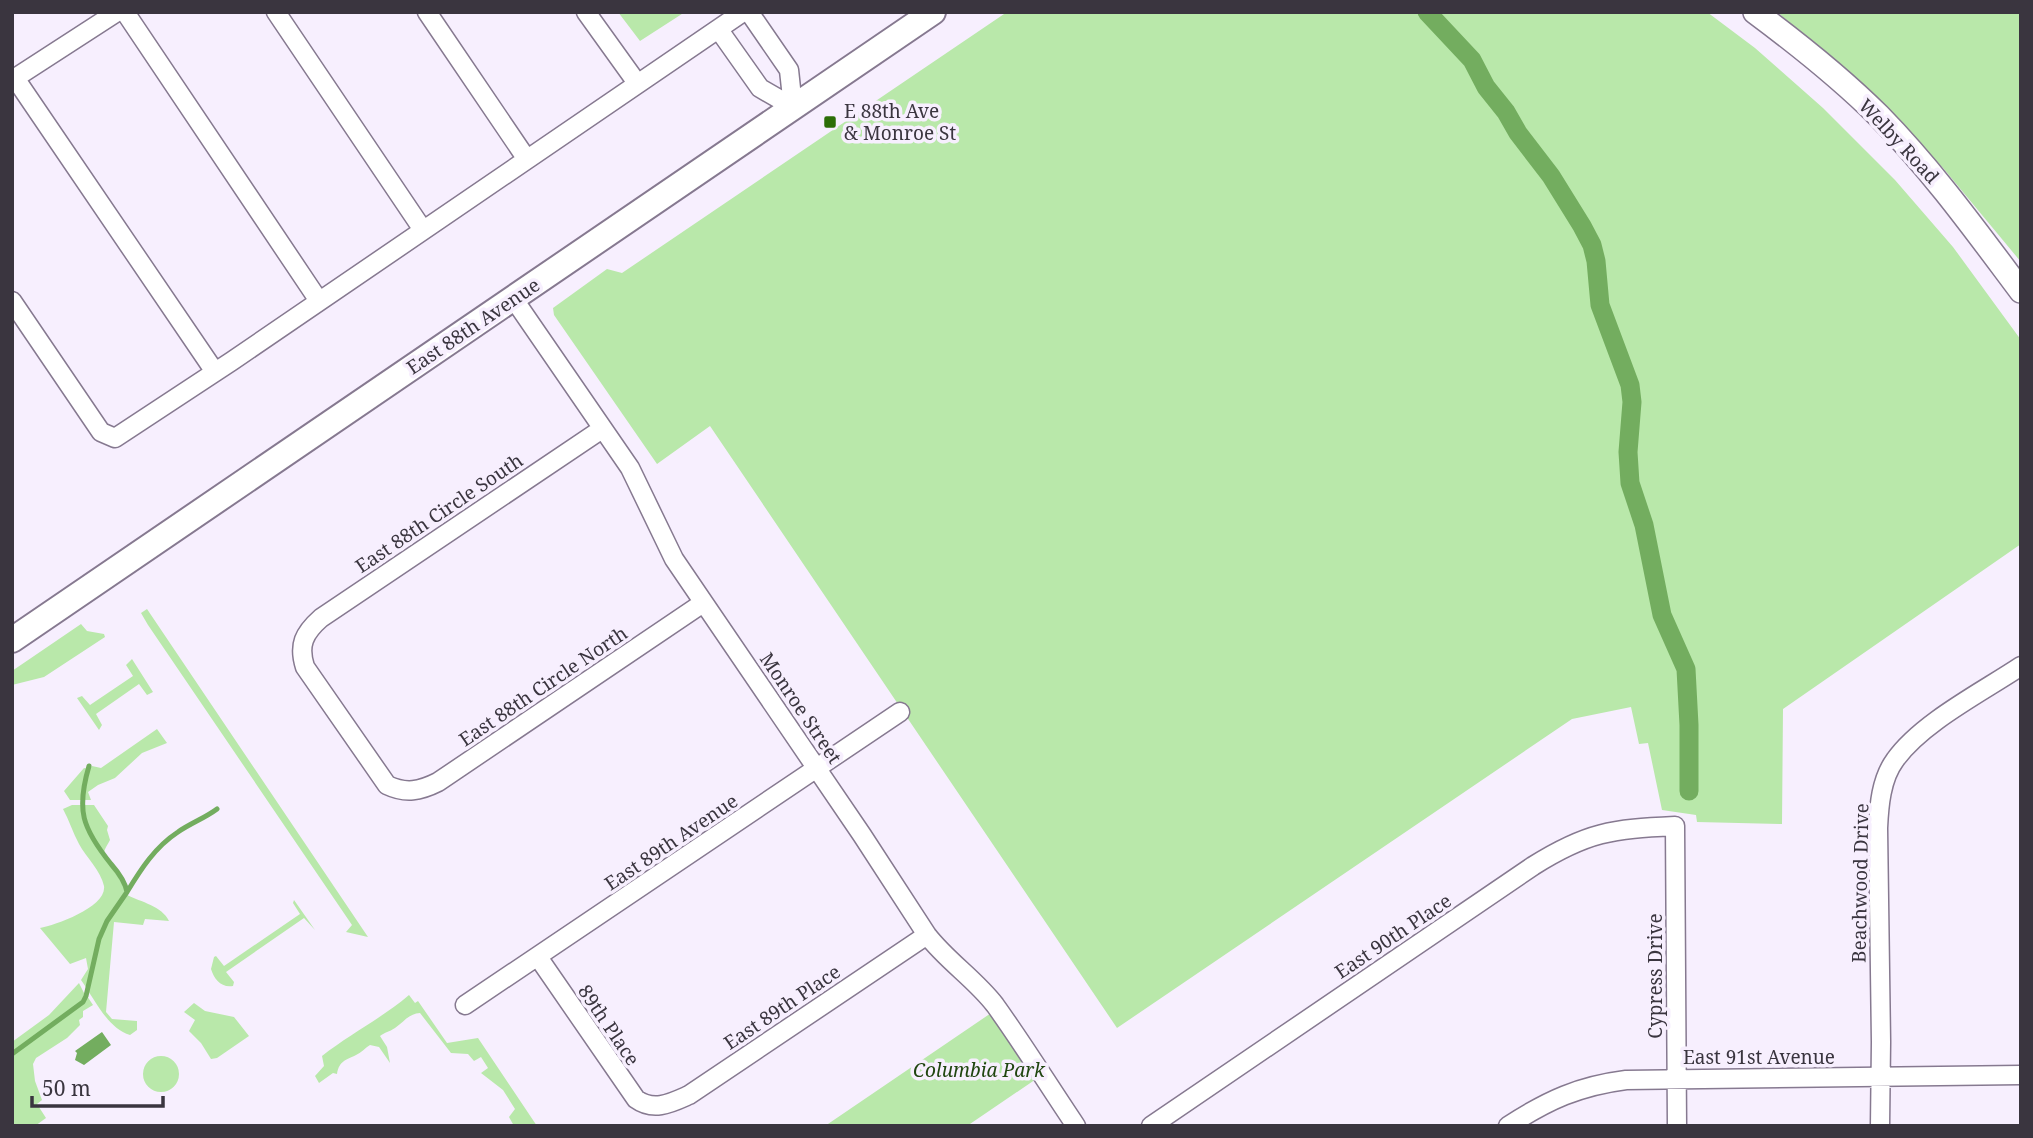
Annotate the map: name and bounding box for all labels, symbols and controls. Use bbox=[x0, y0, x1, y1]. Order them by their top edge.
street label: Welby Road bbox=[1853, 93, 1945, 189]
place label: E 88th Ave & Monroe St bbox=[844, 98, 956, 146]
marker: E 88th Ave & Monroe St bbox=[822, 114, 838, 130]
street label: East 88th Avenue bbox=[401, 272, 545, 380]
street label: East 88th Circle South bbox=[350, 447, 528, 579]
street label: East 88th Circle North bbox=[454, 620, 632, 752]
street label: Monroe Street bbox=[754, 647, 848, 769]
street label: East 89th Avenue bbox=[599, 788, 743, 896]
street label: Beachwood Drive bbox=[1846, 803, 1874, 963]
street label: East 90th Place bbox=[1330, 887, 1456, 985]
street label: Cypress Drive bbox=[1642, 913, 1668, 1039]
street label: East 89th Place bbox=[719, 958, 845, 1056]
street label: 89th Place bbox=[572, 979, 646, 1071]
street label: East 91st Avenue bbox=[1683, 1044, 1835, 1070]
park label: Columbia Park bbox=[913, 1057, 1046, 1083]
scale bar bbox=[32, 1064, 163, 1108]
text: 50 m bbox=[42, 1074, 91, 1102]

